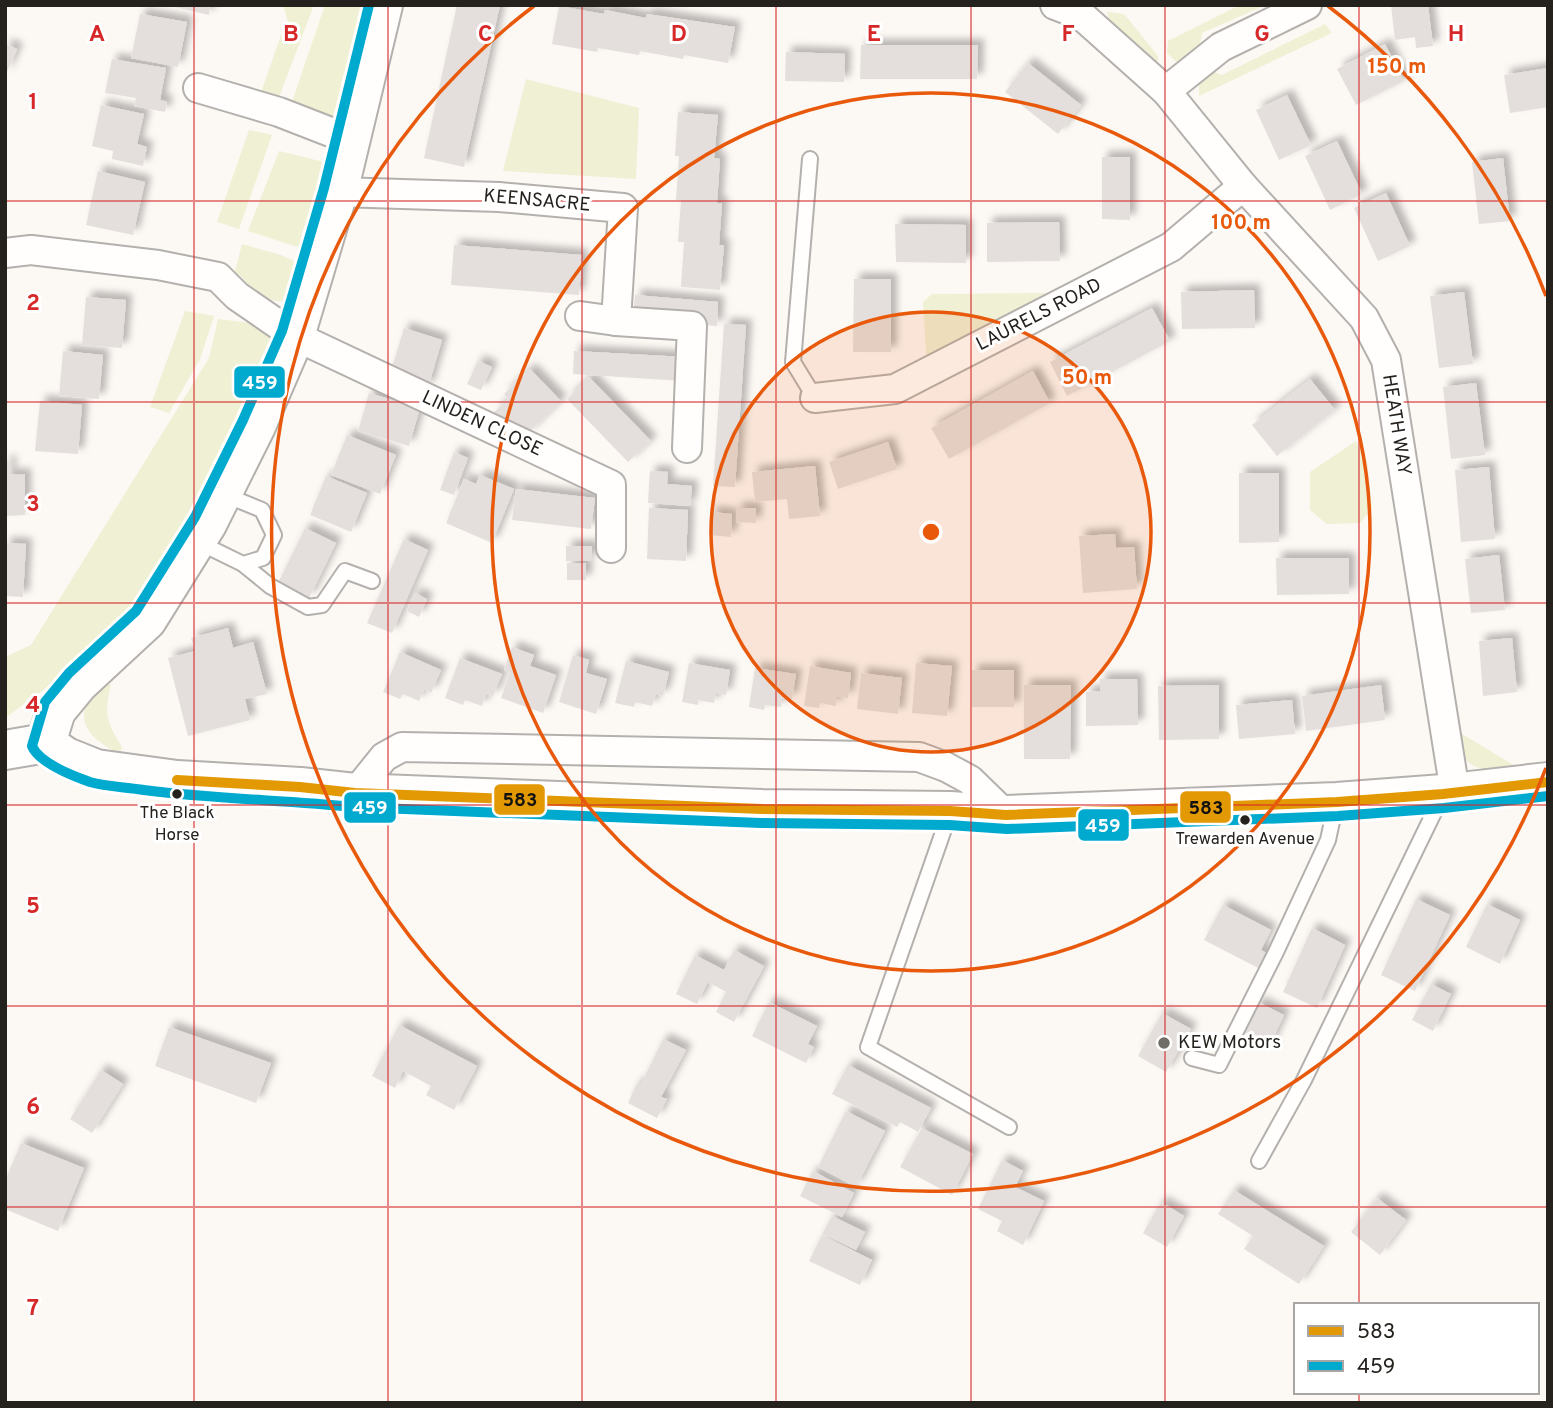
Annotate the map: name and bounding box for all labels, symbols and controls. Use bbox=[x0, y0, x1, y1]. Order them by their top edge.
text: A bbox=[89, 21, 105, 50]
text: B bbox=[283, 21, 299, 50]
text: C bbox=[478, 21, 492, 50]
text: D bbox=[671, 21, 687, 50]
text: E bbox=[867, 21, 881, 50]
text: F bbox=[1061, 21, 1075, 50]
text: G bbox=[1254, 21, 1270, 50]
text: H bbox=[1448, 21, 1464, 50]
text: 150 m bbox=[1368, 54, 1426, 81]
text: 1 bbox=[28, 89, 38, 118]
street label: KEENSACRE bbox=[482, 184, 592, 218]
text: 100 m bbox=[1211, 210, 1271, 237]
street label: LAURELS ROAD bbox=[972, 273, 1106, 357]
text: 2 bbox=[26, 290, 40, 319]
line badge: 459 bbox=[233, 365, 286, 399]
text: 50 m bbox=[1062, 365, 1112, 392]
text: 459 bbox=[242, 372, 278, 396]
street label: HEATH WAY bbox=[1376, 373, 1416, 477]
street label: LINDEN CLOSE bbox=[418, 385, 546, 463]
text: 3 bbox=[26, 491, 40, 520]
centre of rings bbox=[919, 520, 943, 544]
text: 4 bbox=[26, 692, 40, 721]
line badge: 583 bbox=[493, 783, 546, 816]
marker: The Black Horse bbox=[170, 787, 184, 801]
text: 583 bbox=[503, 789, 537, 813]
line badge: 583 bbox=[1179, 790, 1232, 824]
line badge: 459 bbox=[343, 791, 397, 824]
text: 459 bbox=[352, 797, 388, 821]
text: 583 bbox=[1189, 797, 1223, 821]
place label: The Black Horse bbox=[139, 803, 215, 847]
line badge: 459 bbox=[1077, 808, 1130, 842]
marker: Trewarden Avenue bbox=[1238, 813, 1252, 827]
text: 459 bbox=[1085, 815, 1121, 839]
place label: Trewarden Avenue bbox=[1175, 829, 1315, 851]
text: 5 bbox=[26, 893, 40, 922]
place label: KEW Motors bbox=[1178, 1031, 1281, 1055]
marker: KEW Motors bbox=[1156, 1035, 1172, 1051]
text: 6 bbox=[26, 1094, 40, 1123]
text: 7 bbox=[27, 1295, 39, 1324]
legend bbox=[1294, 1303, 1539, 1394]
text: 583 bbox=[1357, 1319, 1396, 1346]
text: 459 bbox=[1357, 1354, 1395, 1381]

